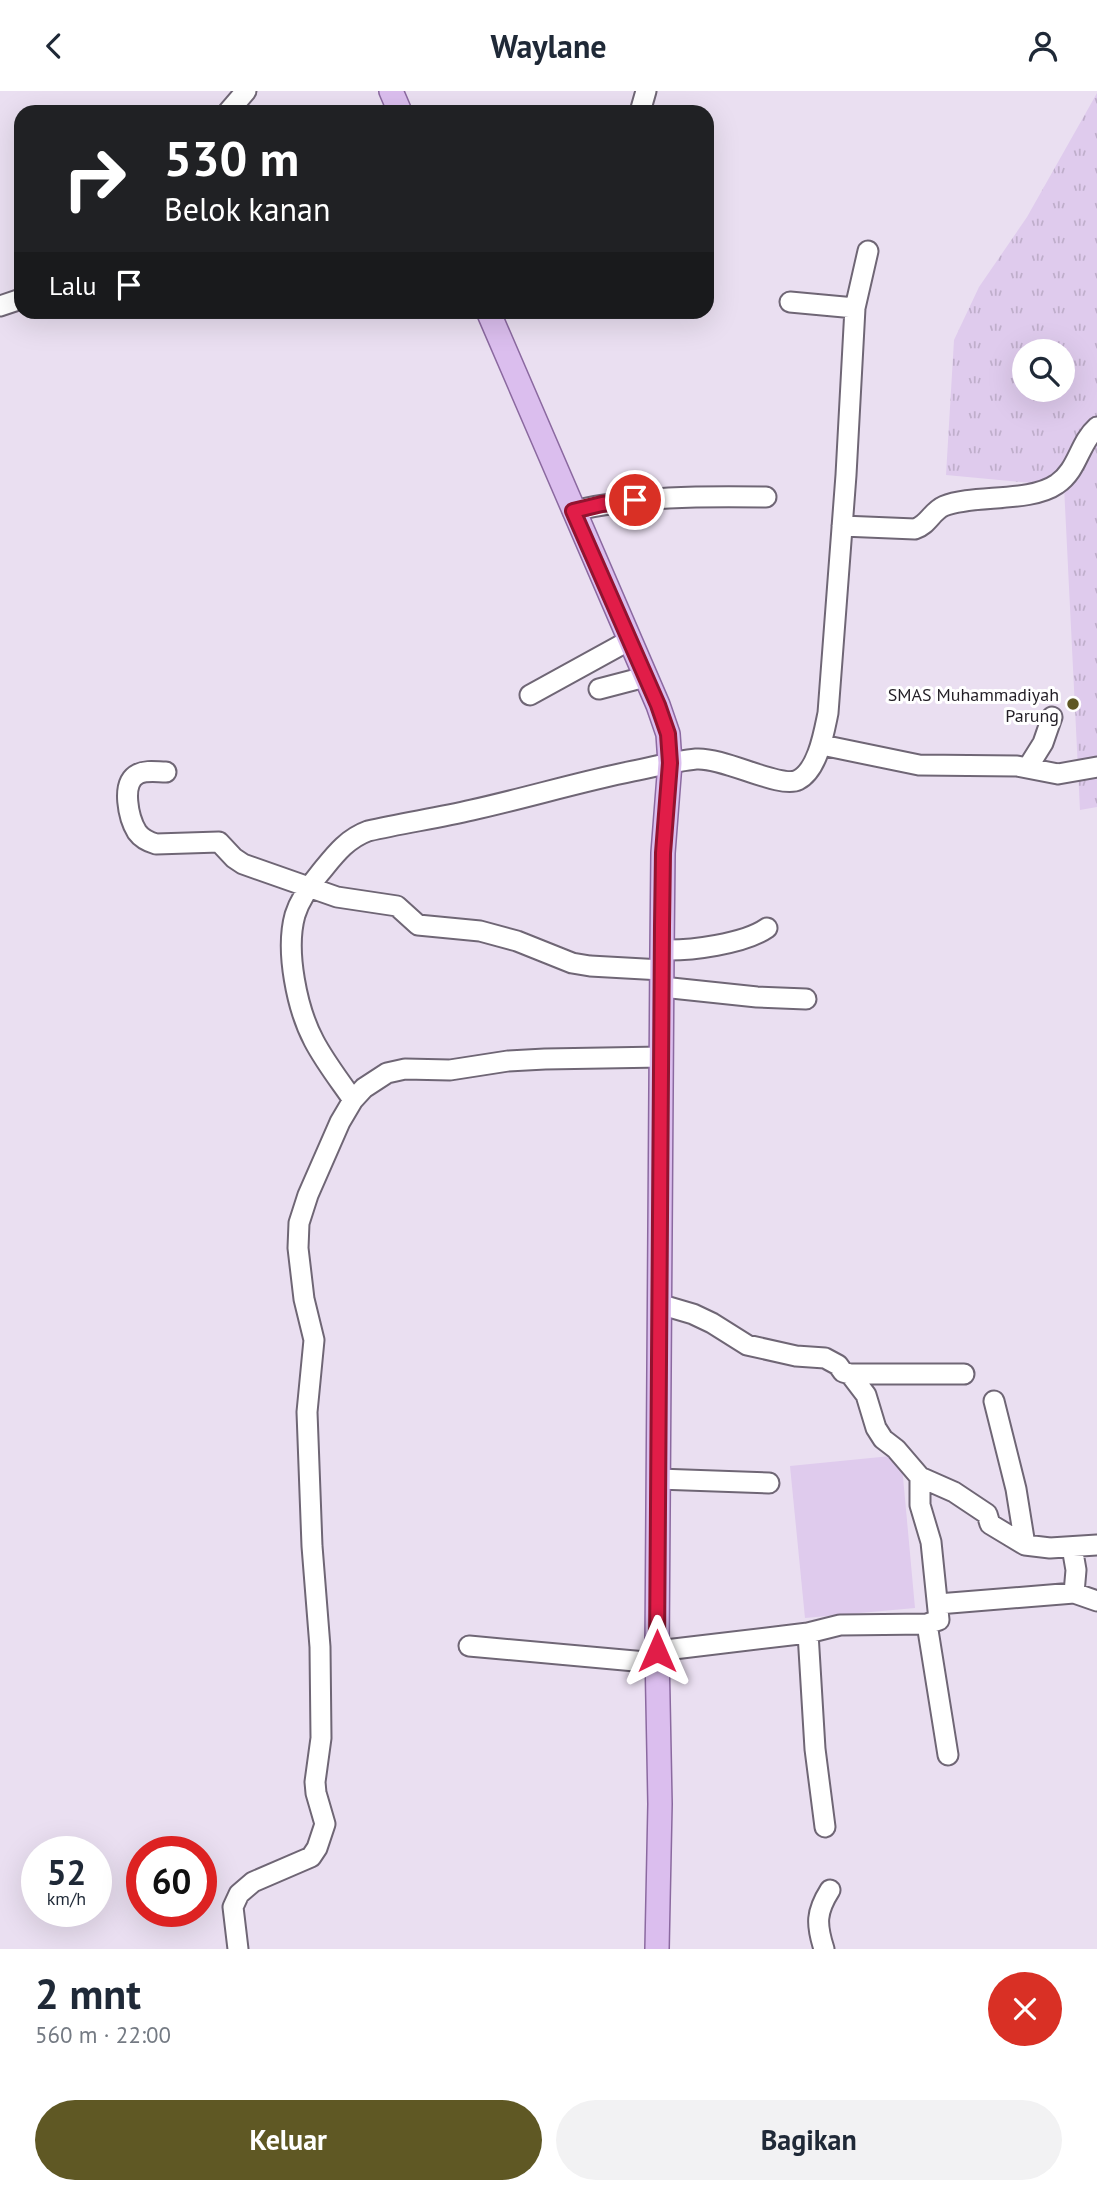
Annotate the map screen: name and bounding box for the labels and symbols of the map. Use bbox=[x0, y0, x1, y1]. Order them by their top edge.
pin bbox=[605, 470, 665, 530]
place label: SMAS Muhammadiyah Parung bbox=[888, 683, 1059, 727]
marker: SMAS Muhammadiyah Parung bbox=[1065, 696, 1081, 712]
position arrow bbox=[620, 1614, 694, 1688]
speed limit sign: 60 bbox=[126, 1836, 217, 1927]

